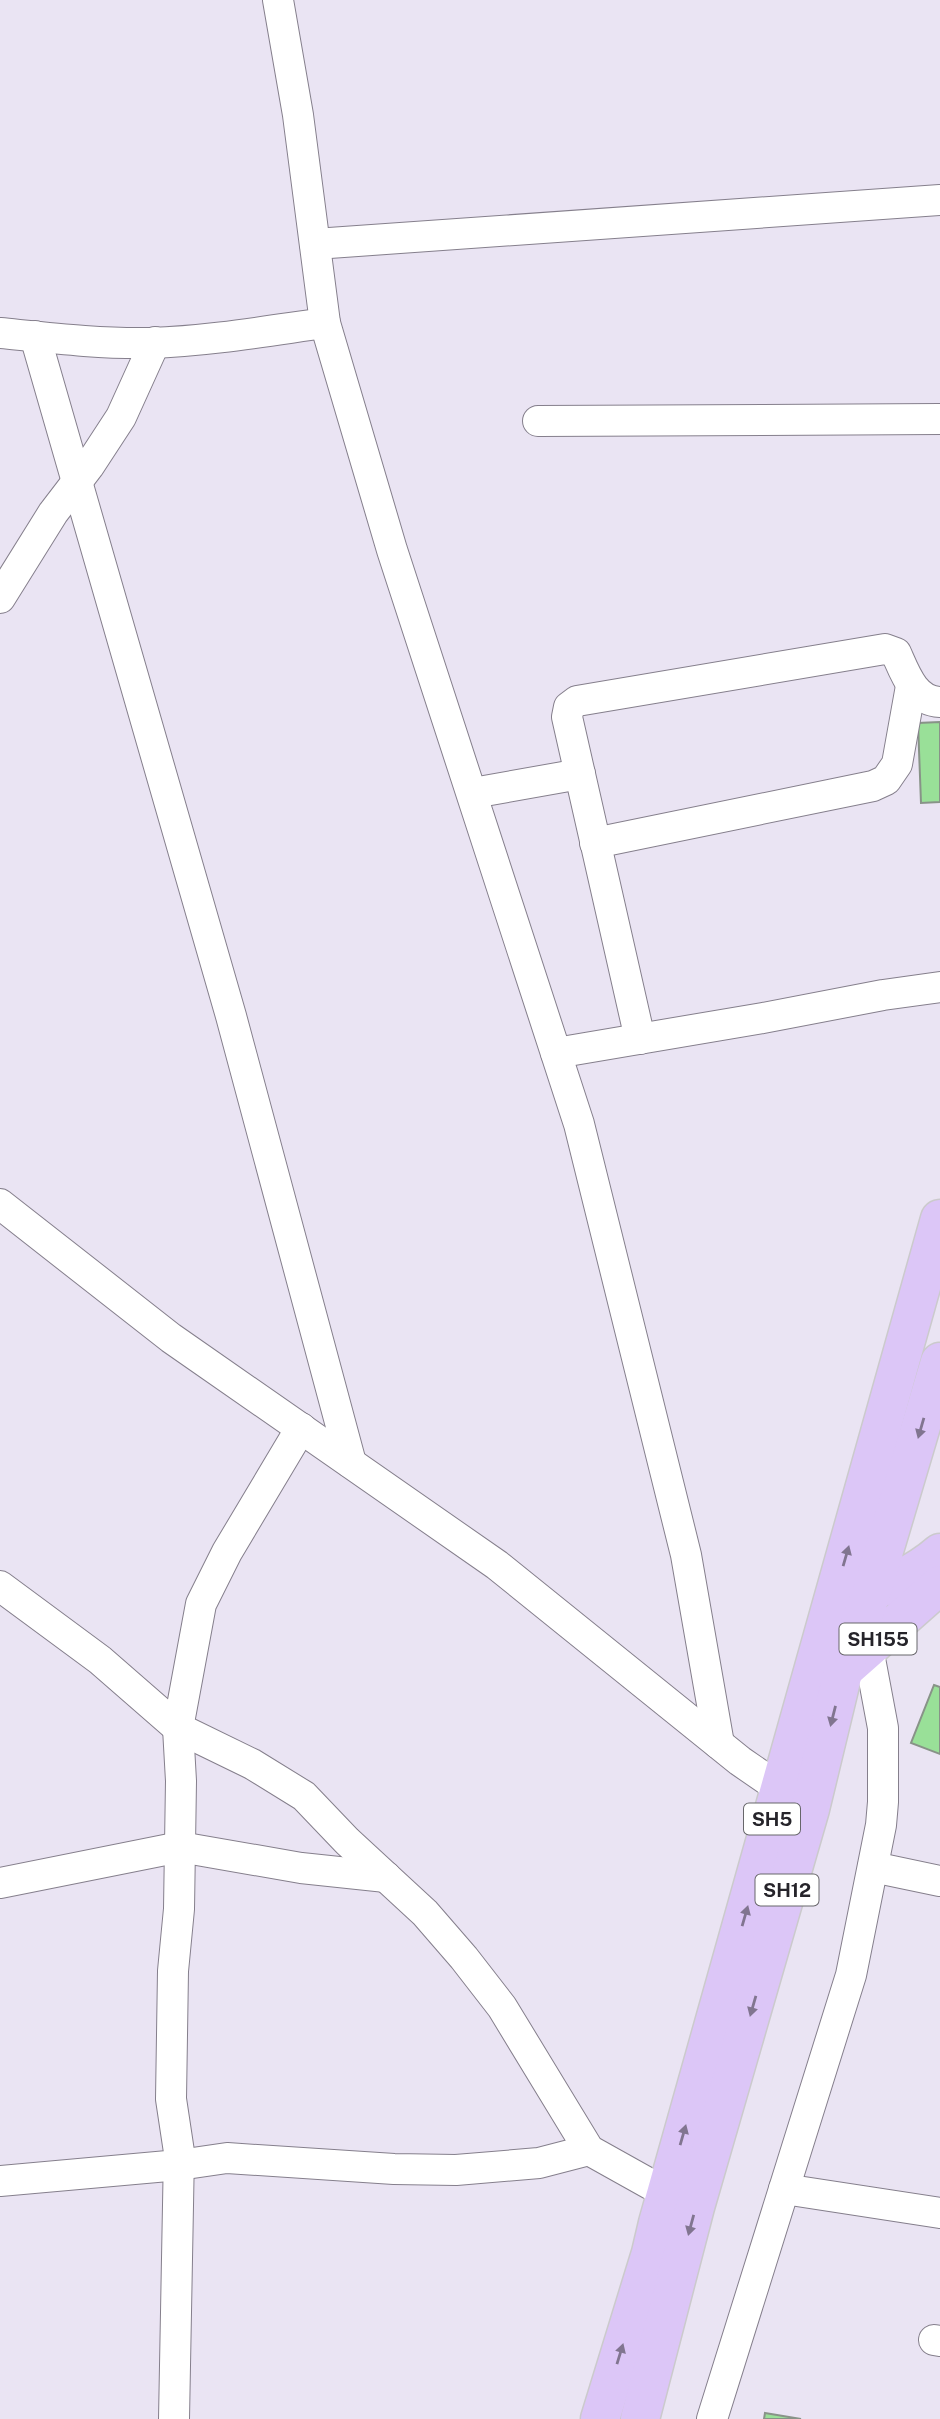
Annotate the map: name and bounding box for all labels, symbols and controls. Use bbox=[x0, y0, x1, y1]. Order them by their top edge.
one-way arrow bbox=[915, 1418, 925, 1439]
one-way arrow bbox=[842, 1545, 852, 1566]
road number: SH155 bbox=[840, 1624, 917, 1654]
one-way arrow bbox=[827, 1705, 838, 1727]
road number: SH5 bbox=[744, 1803, 800, 1834]
road number: SH12 bbox=[756, 1874, 818, 1906]
one-way arrow bbox=[740, 1905, 751, 1927]
one-way arrow bbox=[748, 1996, 758, 2017]
one-way arrow bbox=[678, 2124, 688, 2145]
one-way arrow bbox=[685, 2214, 696, 2236]
one-way arrow bbox=[615, 2343, 626, 2364]

